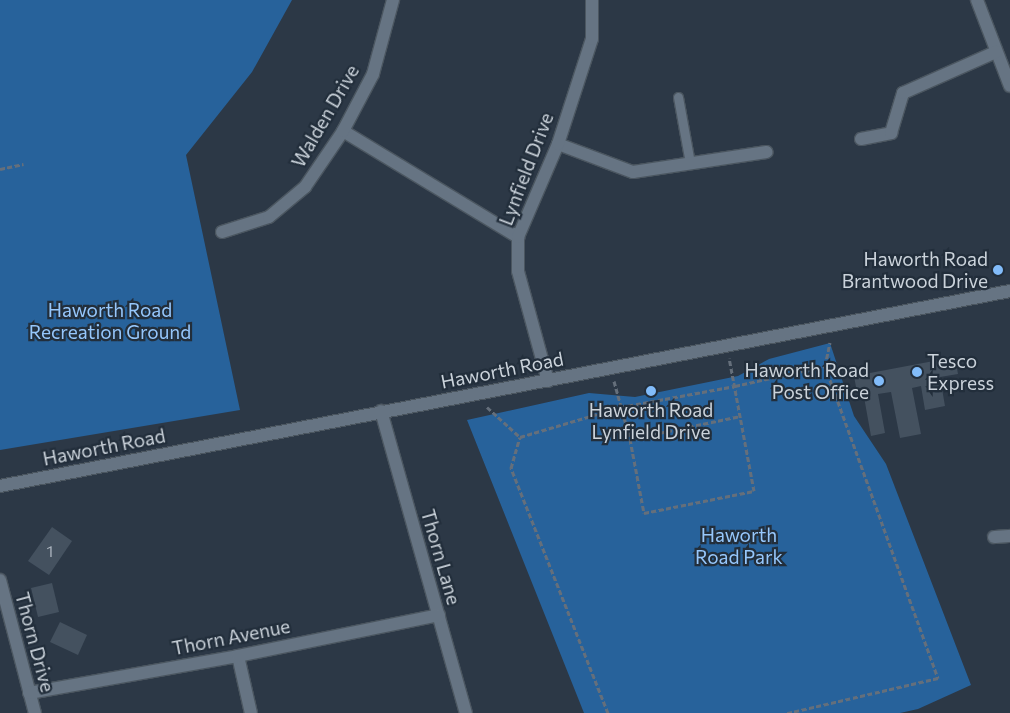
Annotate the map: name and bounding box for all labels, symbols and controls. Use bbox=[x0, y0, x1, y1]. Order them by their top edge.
street label: Walden Drive bbox=[286, 61, 364, 171]
street label: Lynfield Drive bbox=[494, 109, 558, 229]
place label: Haworth Road Brantwood Drive bbox=[842, 248, 988, 292]
marker: Haworth Road Brantwood Drive bbox=[992, 264, 1004, 276]
park label: Haworth Road Recreation Ground bbox=[29, 299, 191, 343]
street label: Haworth Road bbox=[439, 347, 565, 393]
place label: Tesco Express bbox=[927, 350, 994, 394]
place label: Haworth Road Post Office bbox=[745, 359, 869, 403]
marker: Tesco Express bbox=[911, 366, 923, 378]
marker: Haworth Road Post Office bbox=[873, 375, 885, 387]
marker: Haworth Road Lynfield Drive bbox=[645, 385, 657, 397]
place label: Haworth Road Lynfield Drive bbox=[589, 399, 713, 443]
street label: Haworth Road bbox=[41, 424, 167, 470]
street label: Thorn Lane bbox=[416, 507, 466, 607]
park label: Haworth Road Park bbox=[695, 524, 783, 568]
house number: 1 bbox=[47, 541, 53, 561]
street label: Thorn Drive bbox=[11, 590, 59, 694]
street label: Thorn Avenue bbox=[170, 614, 292, 660]

